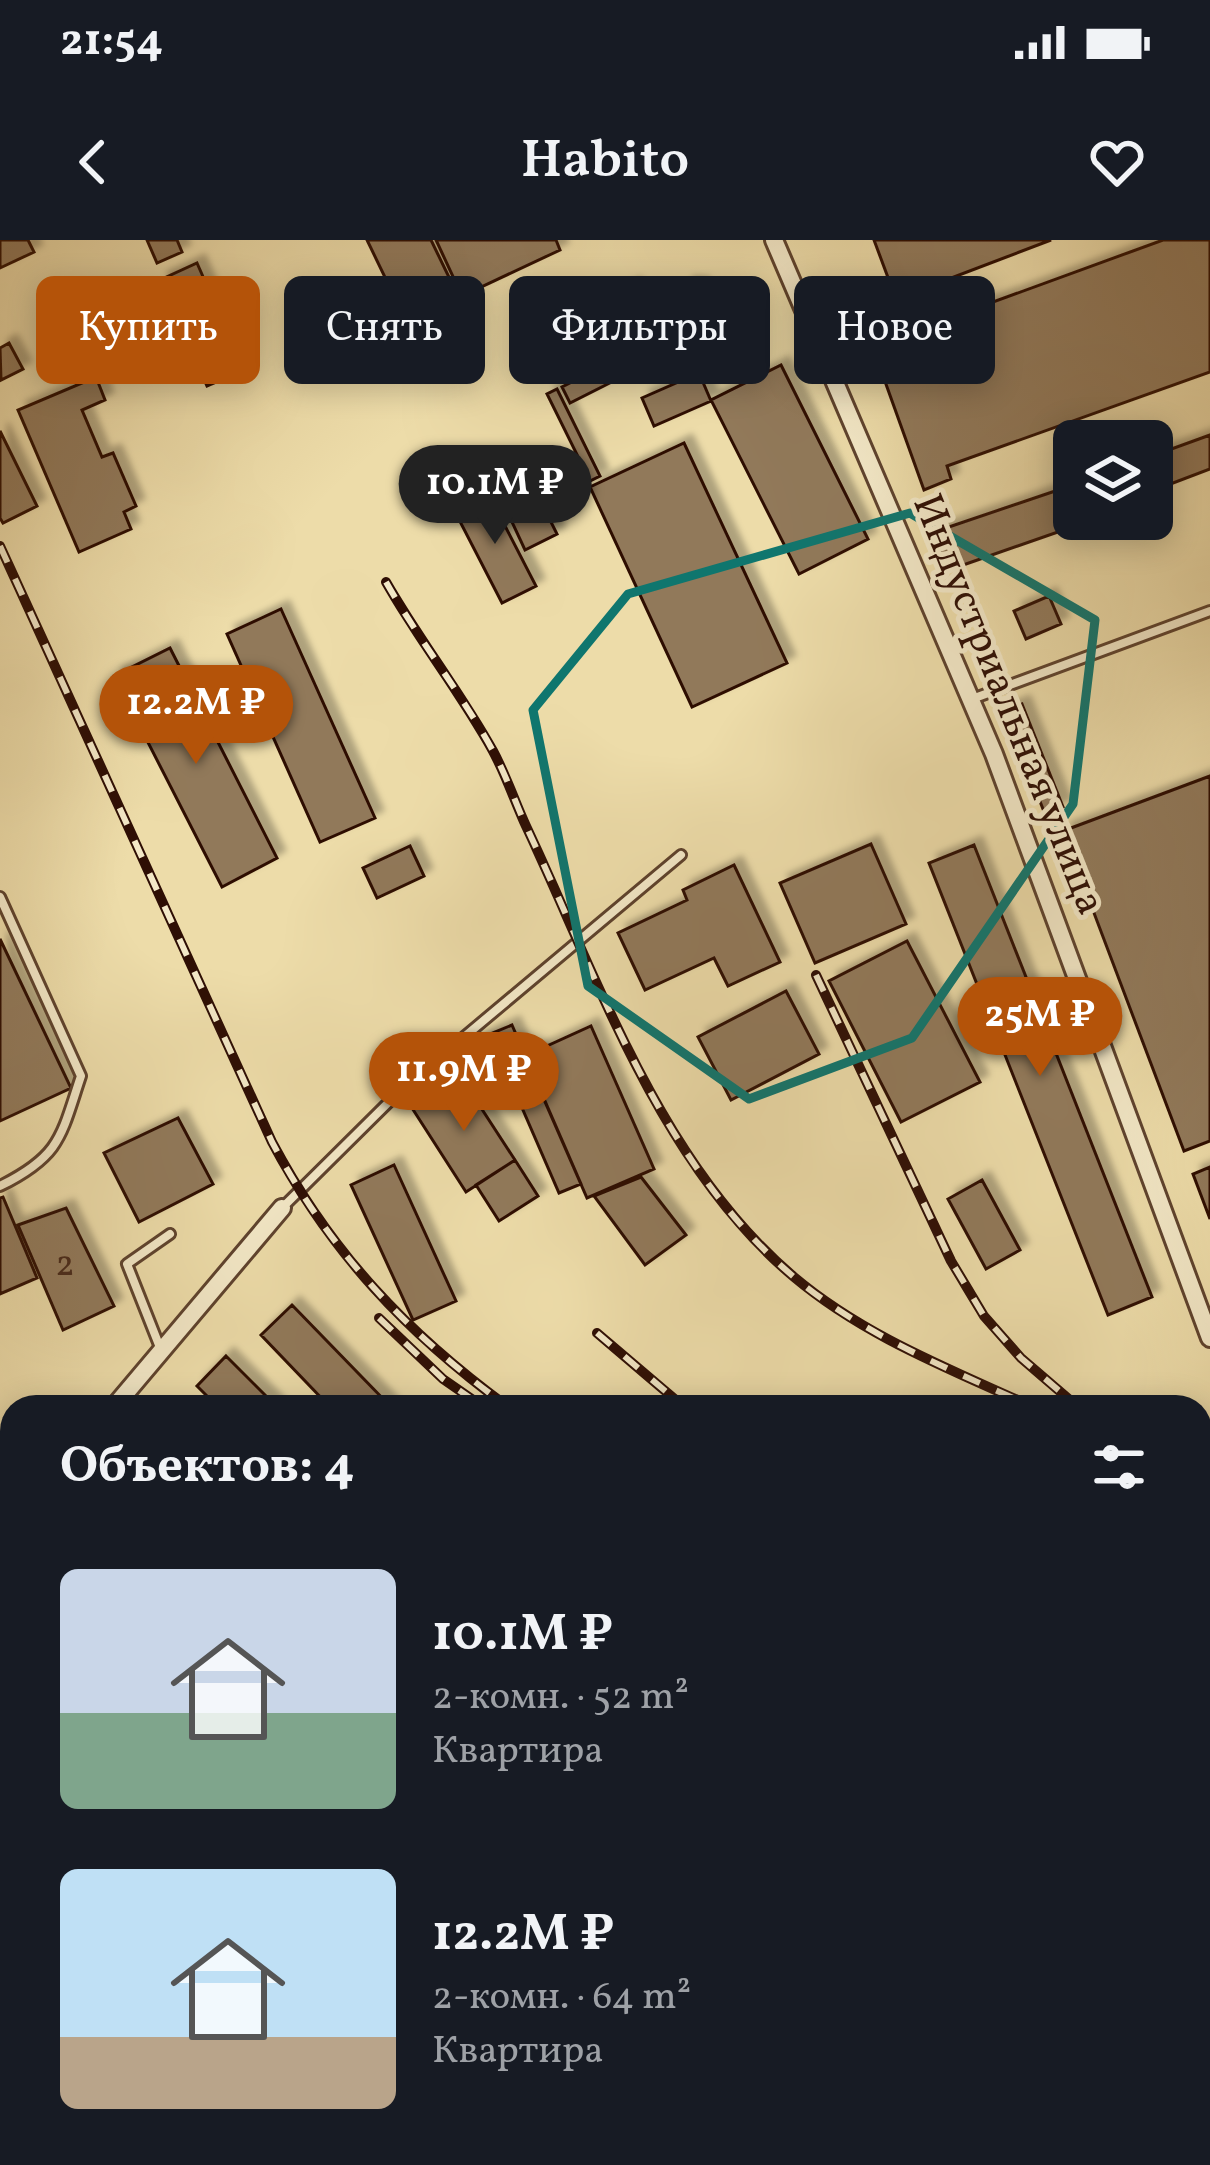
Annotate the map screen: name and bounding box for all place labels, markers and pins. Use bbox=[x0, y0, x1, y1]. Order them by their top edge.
pin: 10.1M ₽ bbox=[384, 445, 606, 547]
pin: 12.2M ₽ bbox=[85, 665, 307, 767]
pin: 25M ₽ bbox=[956, 977, 1124, 1079]
pin: 11.9M ₽ bbox=[353, 1032, 575, 1134]

